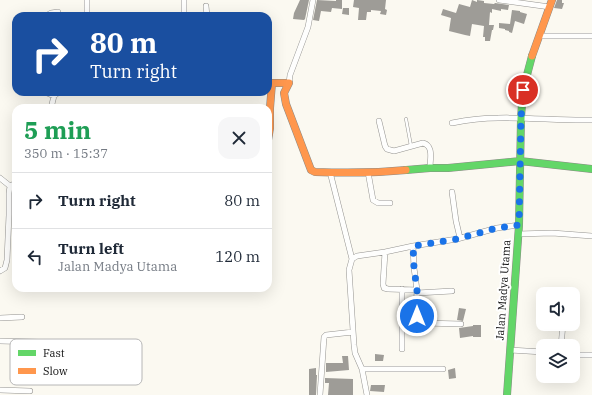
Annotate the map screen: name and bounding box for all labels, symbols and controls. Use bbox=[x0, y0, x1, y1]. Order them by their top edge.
text: 80 m bbox=[90, 24, 157, 61]
icon: right bbox=[24, 28, 76, 80]
text: Turn right bbox=[90, 60, 177, 83]
pin bbox=[506, 73, 540, 107]
icon: arrive bbox=[512, 79, 534, 101]
text: 5 min bbox=[24, 114, 91, 146]
button: close bbox=[218, 117, 260, 159]
text: 350 m · 15:37 bbox=[24, 145, 108, 162]
icon: right bbox=[24, 190, 46, 212]
text: Turn right bbox=[58, 191, 136, 210]
text: 80 m bbox=[224, 191, 260, 210]
text: Turn left bbox=[58, 239, 124, 258]
street label: Jalan Madya Utama bbox=[492, 239, 514, 341]
icon: left bbox=[24, 246, 46, 268]
text: 120 m bbox=[215, 247, 260, 266]
text: Jalan Madya Utama bbox=[58, 258, 177, 275]
map controls bbox=[536, 287, 580, 383]
button: sound bbox=[536, 287, 580, 331]
position arrow bbox=[396, 295, 438, 337]
legend bbox=[10, 339, 142, 385]
button: layers bbox=[536, 339, 580, 383]
text: Fast bbox=[43, 346, 65, 360]
text: Slow bbox=[43, 364, 68, 378]

